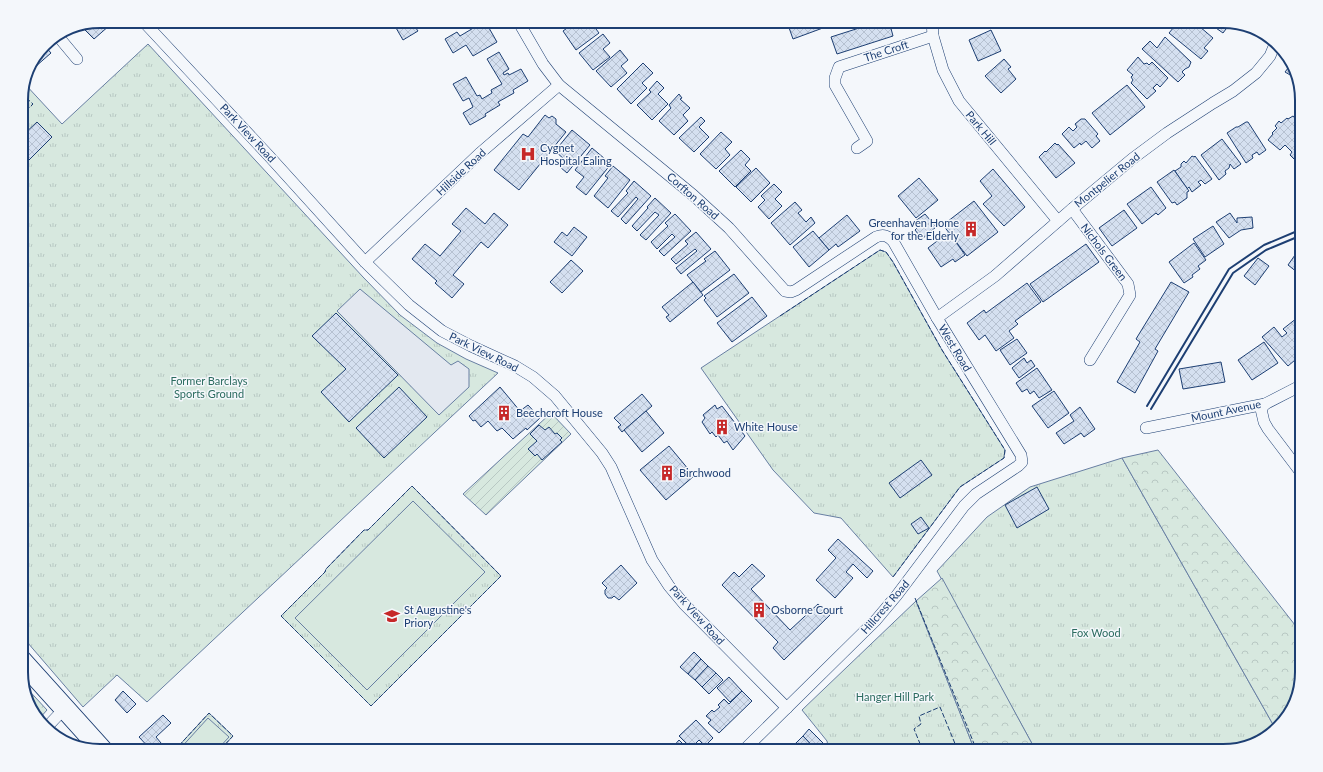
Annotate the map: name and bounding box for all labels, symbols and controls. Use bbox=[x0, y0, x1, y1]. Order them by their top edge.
street label: The Croft bbox=[862, 37, 910, 64]
street label: Park View Road bbox=[218, 101, 279, 165]
street label: Park Hill bbox=[963, 108, 999, 147]
place label: Cygnet Hospital Ealing bbox=[540, 141, 612, 167]
street label: Hillside Road bbox=[433, 145, 488, 198]
hospital icon: Cygnet Hospital Ealing bbox=[519, 145, 537, 163]
street label: Montpelier Road bbox=[1071, 149, 1142, 210]
street label: Corfton Road bbox=[665, 170, 722, 222]
place label: Greenhaven Home for the Elderly bbox=[868, 216, 959, 242]
building icon: Greenhaven Home for the Elderly bbox=[962, 220, 980, 238]
street label: Nichols Green bbox=[1079, 221, 1130, 283]
street label: West Road bbox=[936, 322, 975, 374]
street label: Park View Road bbox=[447, 329, 521, 374]
park label: Former Barclays Sports Ground bbox=[170, 374, 248, 400]
street label: Mount Avenue bbox=[1190, 397, 1262, 424]
building icon: Beechcroft House bbox=[495, 404, 513, 422]
place label: Beechcroft House bbox=[516, 406, 603, 419]
building icon: White House bbox=[713, 418, 731, 436]
place label: White House bbox=[734, 420, 798, 433]
building icon: Birchwood bbox=[658, 464, 676, 482]
place label: Birchwood bbox=[679, 466, 731, 479]
street label: Hillcrest Road bbox=[858, 577, 911, 636]
street label: Park View Road bbox=[667, 582, 727, 647]
building icon: Osborne Court bbox=[750, 601, 768, 619]
place label: St Augustine's Priory bbox=[404, 603, 472, 629]
place label: Osborne Court bbox=[771, 603, 843, 616]
school or university icon: St Augustine's Priory bbox=[383, 607, 401, 625]
park label: Fox Wood bbox=[1071, 626, 1121, 639]
park label: Hanger Hill Park bbox=[856, 690, 935, 703]

